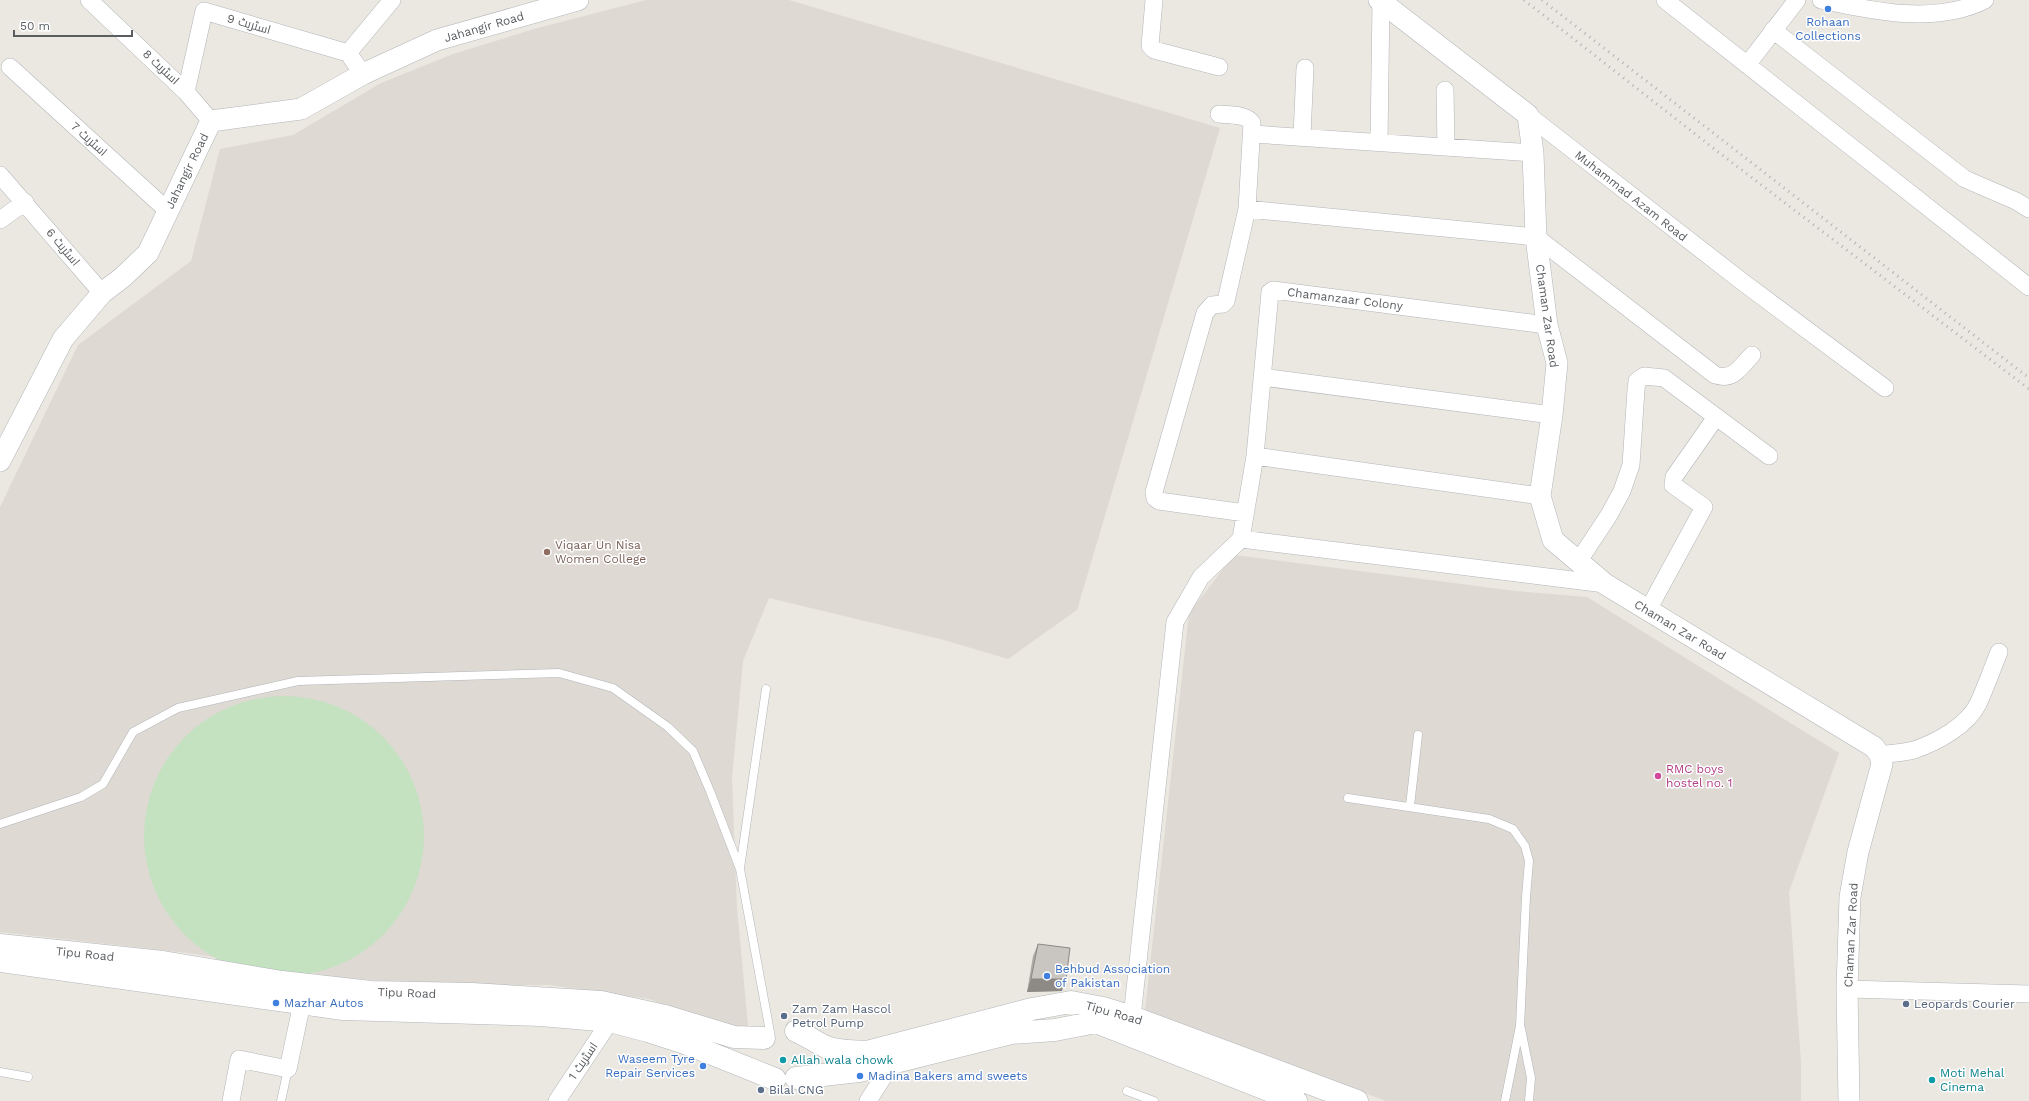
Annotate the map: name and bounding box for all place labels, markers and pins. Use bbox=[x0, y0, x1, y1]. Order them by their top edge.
marker: Rohaan Collections bbox=[1823, 4, 1833, 14]
place label: Rohaan Collections bbox=[1795, 15, 1861, 43]
place label: Viqaar Un Nisa Women College bbox=[555, 538, 646, 566]
marker: Viqaar Un Nisa Women College bbox=[542, 547, 552, 557]
place label: RMC boys hostel no. 1 bbox=[1666, 762, 1732, 790]
marker: RMC boys hostel no. 1 bbox=[1653, 771, 1663, 781]
place label: Behbud Association of Pakistan bbox=[1055, 962, 1170, 990]
marker: Behbud Association of Pakistan bbox=[1042, 971, 1052, 981]
place label: Mazhar Autos bbox=[284, 996, 364, 1010]
place label: Leopards Courier bbox=[1914, 997, 2015, 1011]
marker: Mazhar Autos bbox=[271, 998, 281, 1008]
marker: Leopards Courier bbox=[1901, 999, 1911, 1009]
place label: Zam Zam Hascol Petrol Pump bbox=[792, 1002, 892, 1030]
marker: Zam Zam Hascol Petrol Pump bbox=[779, 1011, 789, 1021]
place label: Waseem Tyre Repair Services bbox=[605, 1052, 695, 1080]
place label: Allah wala chowk bbox=[791, 1053, 893, 1067]
marker: Allah wala chowk bbox=[778, 1055, 788, 1065]
marker: Waseem Tyre Repair Services bbox=[698, 1061, 708, 1071]
place label: Moti Mehal Cinema bbox=[1940, 1066, 2005, 1094]
place label: Madina Bakers amd sweets bbox=[868, 1069, 1028, 1083]
marker: Madina Bakers amd sweets bbox=[855, 1071, 865, 1081]
marker: Moti Mehal Cinema bbox=[1927, 1075, 1937, 1085]
place label: Bilal CNG bbox=[769, 1083, 824, 1097]
marker: Bilal CNG bbox=[756, 1085, 766, 1095]

